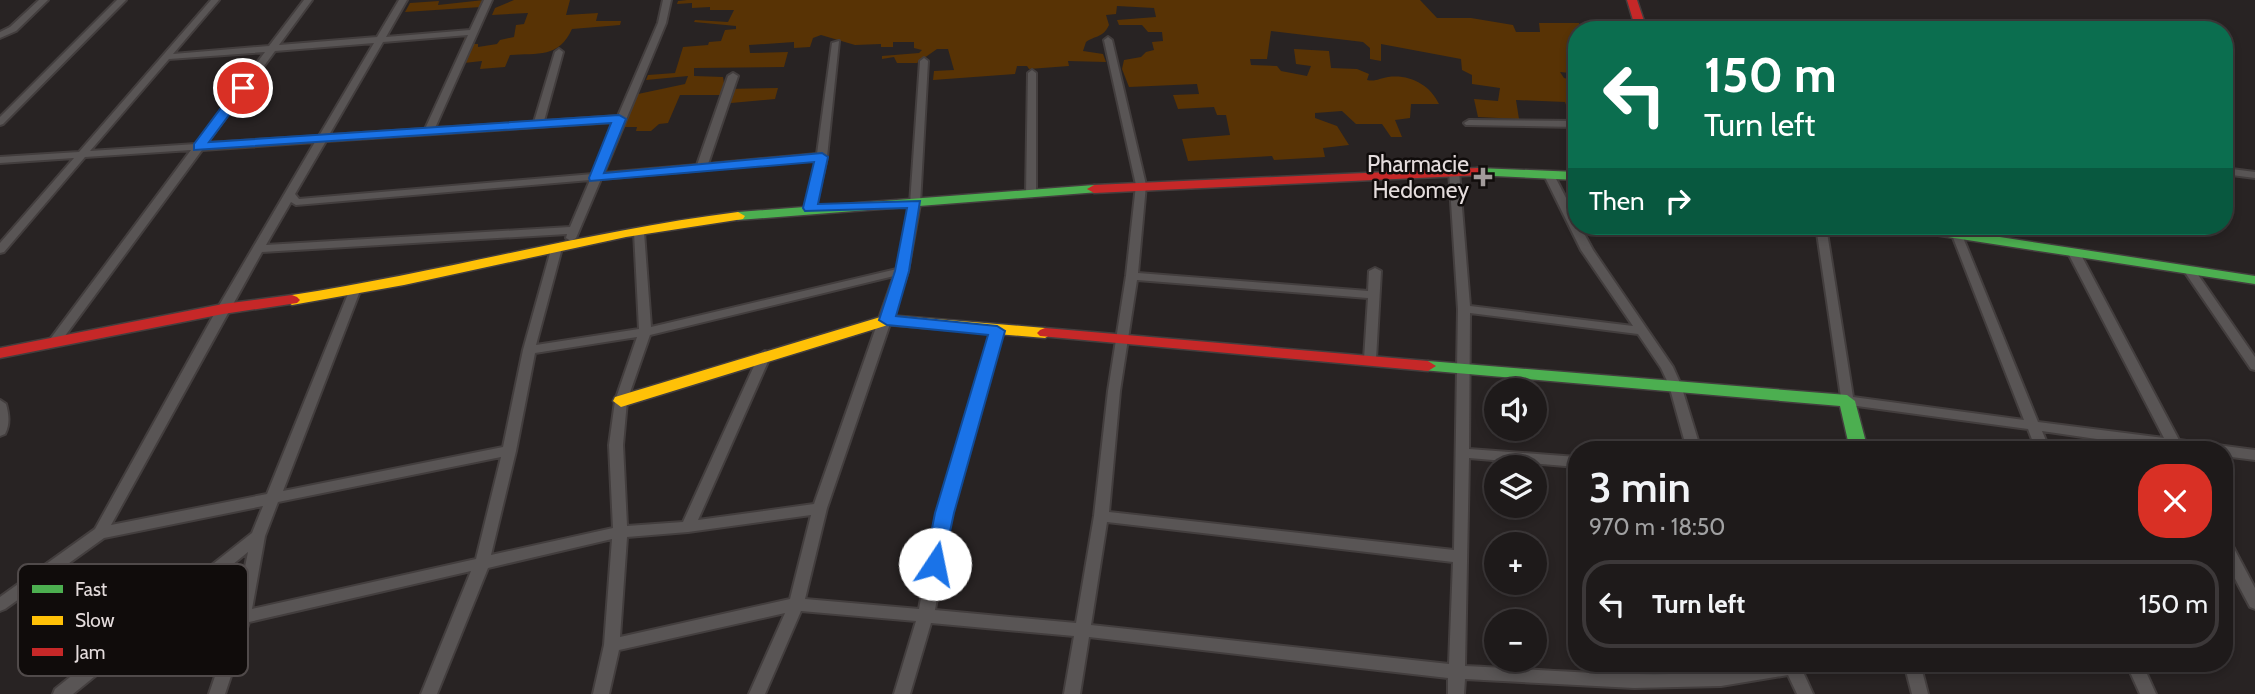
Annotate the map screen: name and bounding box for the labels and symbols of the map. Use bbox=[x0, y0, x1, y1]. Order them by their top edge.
pin bbox=[213, 58, 273, 118]
place label: Pharmacie Hedomey bbox=[1367, 150, 1469, 204]
marker: Pharmacie Hedomey bbox=[1475, 169, 1491, 185]
position arrow bbox=[898, 527, 972, 601]
legend bbox=[18, 564, 248, 676]
text: Fast bbox=[75, 578, 108, 601]
text: Slow bbox=[75, 609, 115, 632]
text: Jam bbox=[74, 641, 105, 664]

